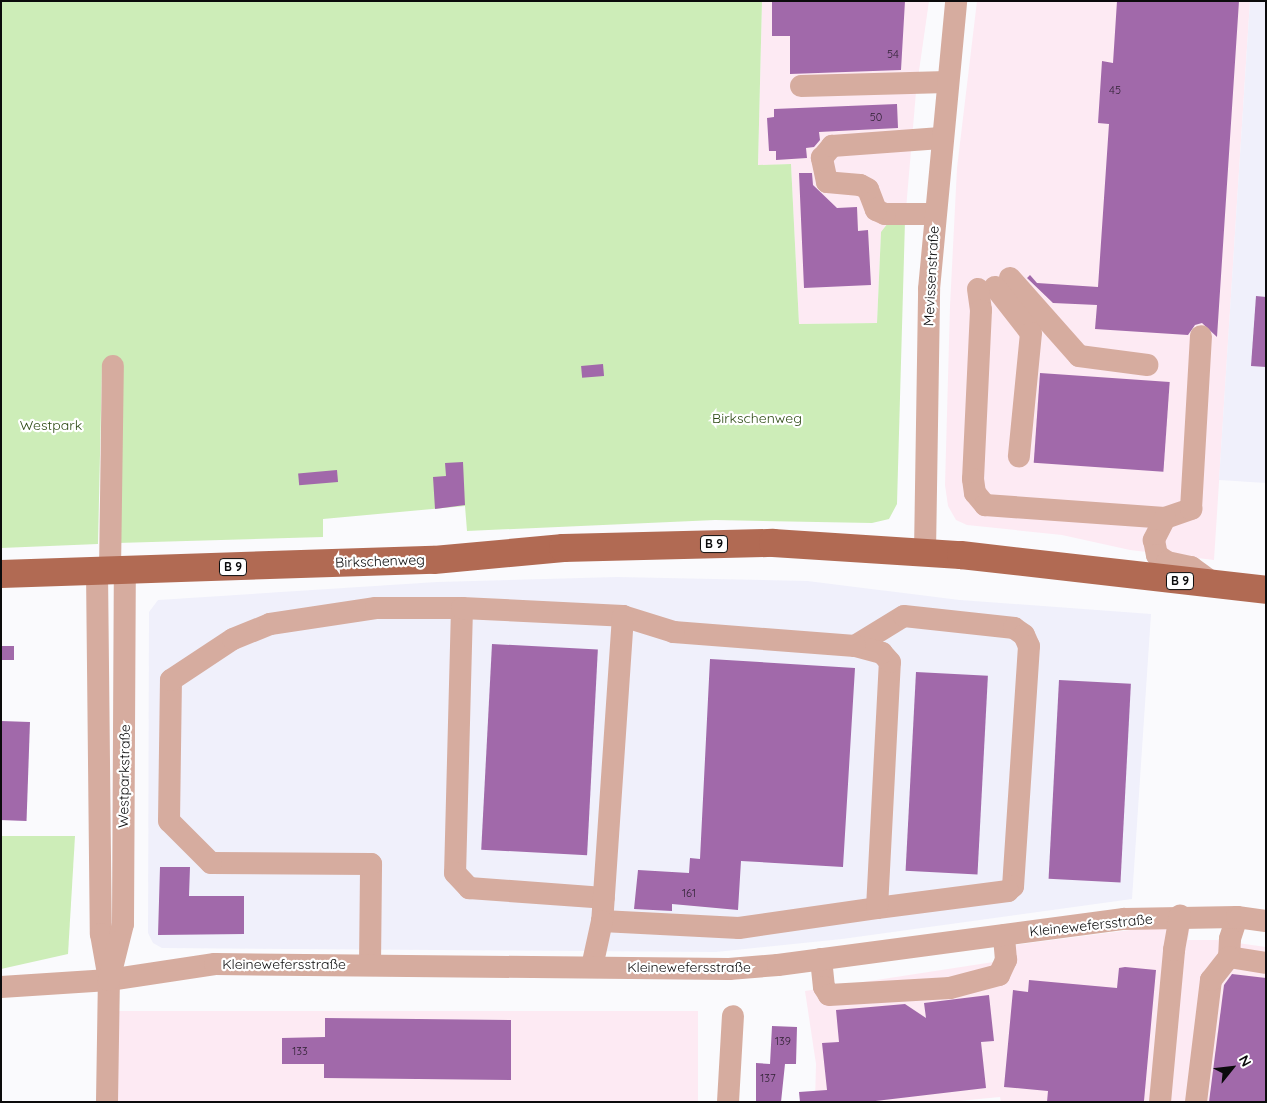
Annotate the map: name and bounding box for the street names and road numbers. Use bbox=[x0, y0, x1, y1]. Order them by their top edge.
street label: Mevissenstraße bbox=[920, 225, 942, 327]
road number: B 9 bbox=[699, 534, 729, 554]
street label: Birkschenweg bbox=[335, 551, 425, 571]
road number: B 9 bbox=[218, 558, 248, 576]
road number: B 9 bbox=[1165, 572, 1195, 590]
street label: Westparkstraße bbox=[115, 724, 133, 828]
street label: Kleinewefersstraße bbox=[1029, 910, 1153, 940]
street label: Kleinewefersstraße bbox=[222, 956, 346, 972]
street label: Kleinewefersstraße bbox=[627, 959, 751, 975]

